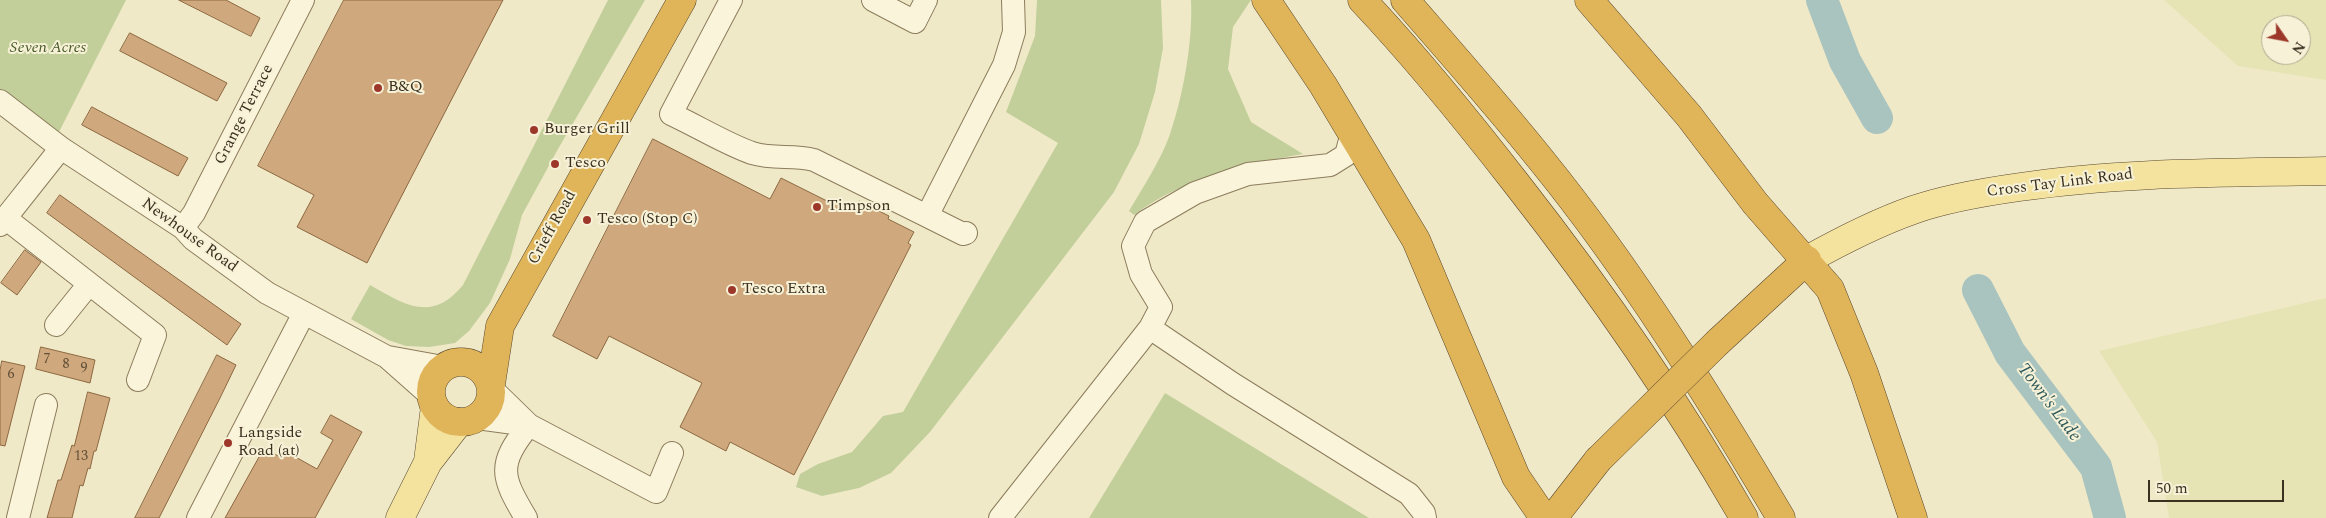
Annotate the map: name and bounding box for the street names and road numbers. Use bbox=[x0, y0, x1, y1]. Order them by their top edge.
street label: Grange Terrace bbox=[211, 62, 279, 168]
street label: Cross Tay Link Road bbox=[1986, 165, 2134, 203]
street label: Crieff Road bbox=[525, 188, 581, 268]
street label: Newhouse Road bbox=[137, 195, 241, 277]

